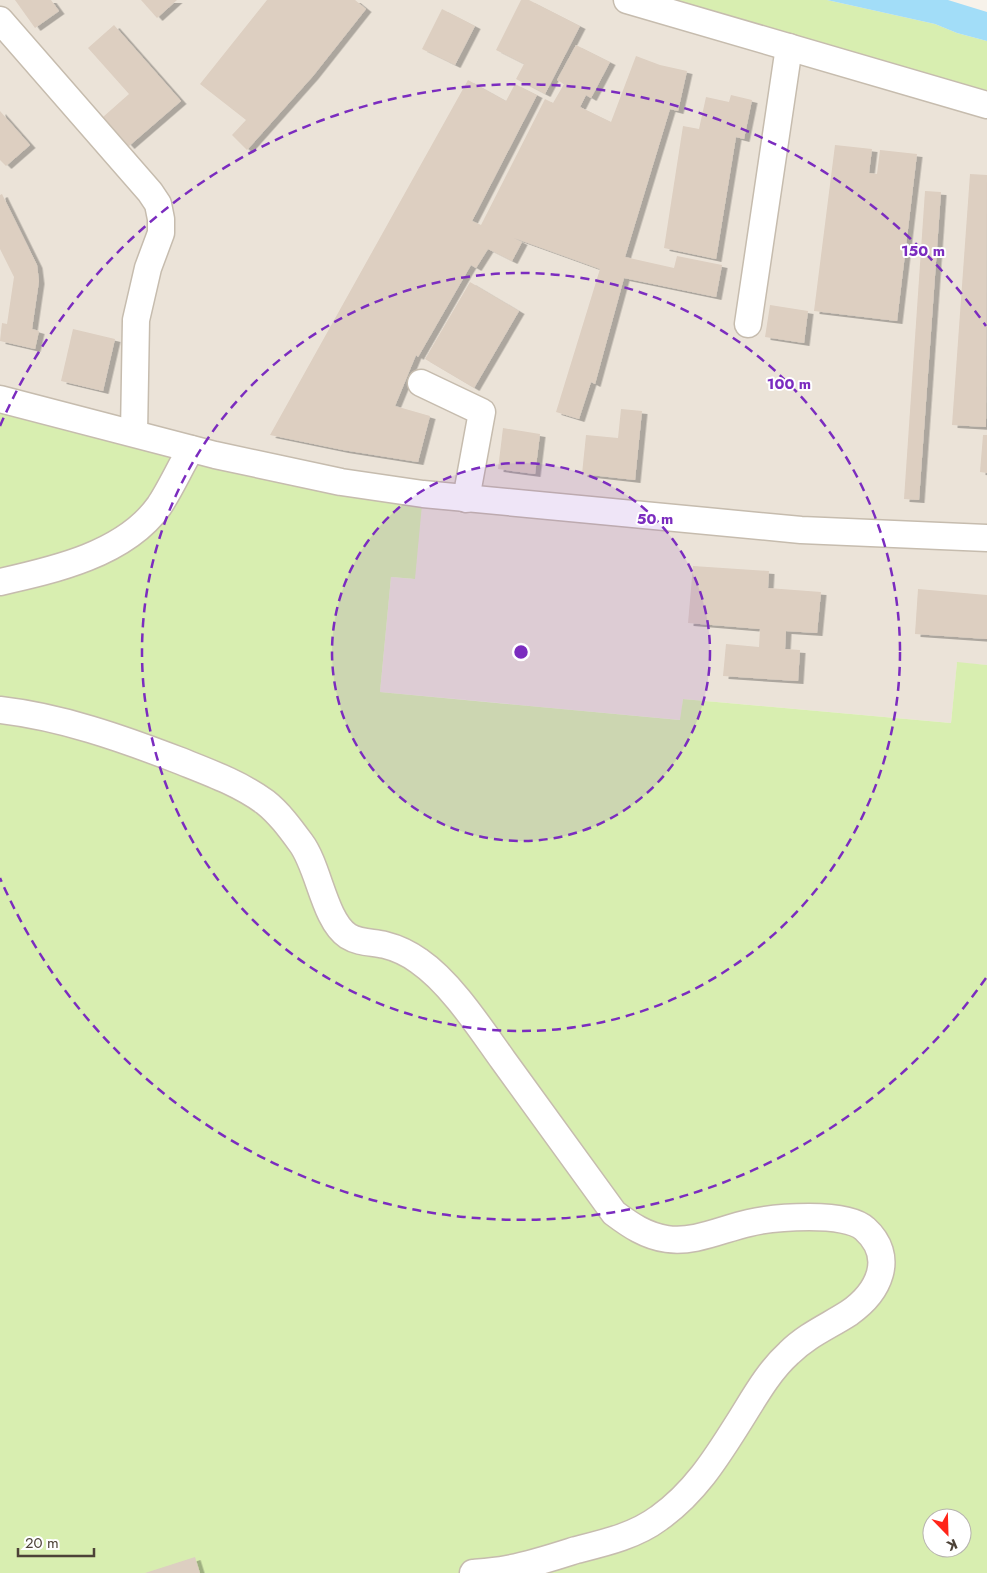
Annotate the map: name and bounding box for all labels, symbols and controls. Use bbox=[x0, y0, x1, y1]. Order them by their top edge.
text: 150 m bbox=[901, 240, 945, 262]
text: 100 m bbox=[767, 373, 811, 395]
text: 50 m bbox=[637, 508, 673, 530]
centre of rings bbox=[512, 643, 530, 661]
north arrow bbox=[922, 1508, 972, 1558]
scale bar bbox=[18, 1526, 94, 1558]
text: 20 m bbox=[25, 1532, 59, 1554]
text: K bbox=[943, 1534, 960, 1556]

